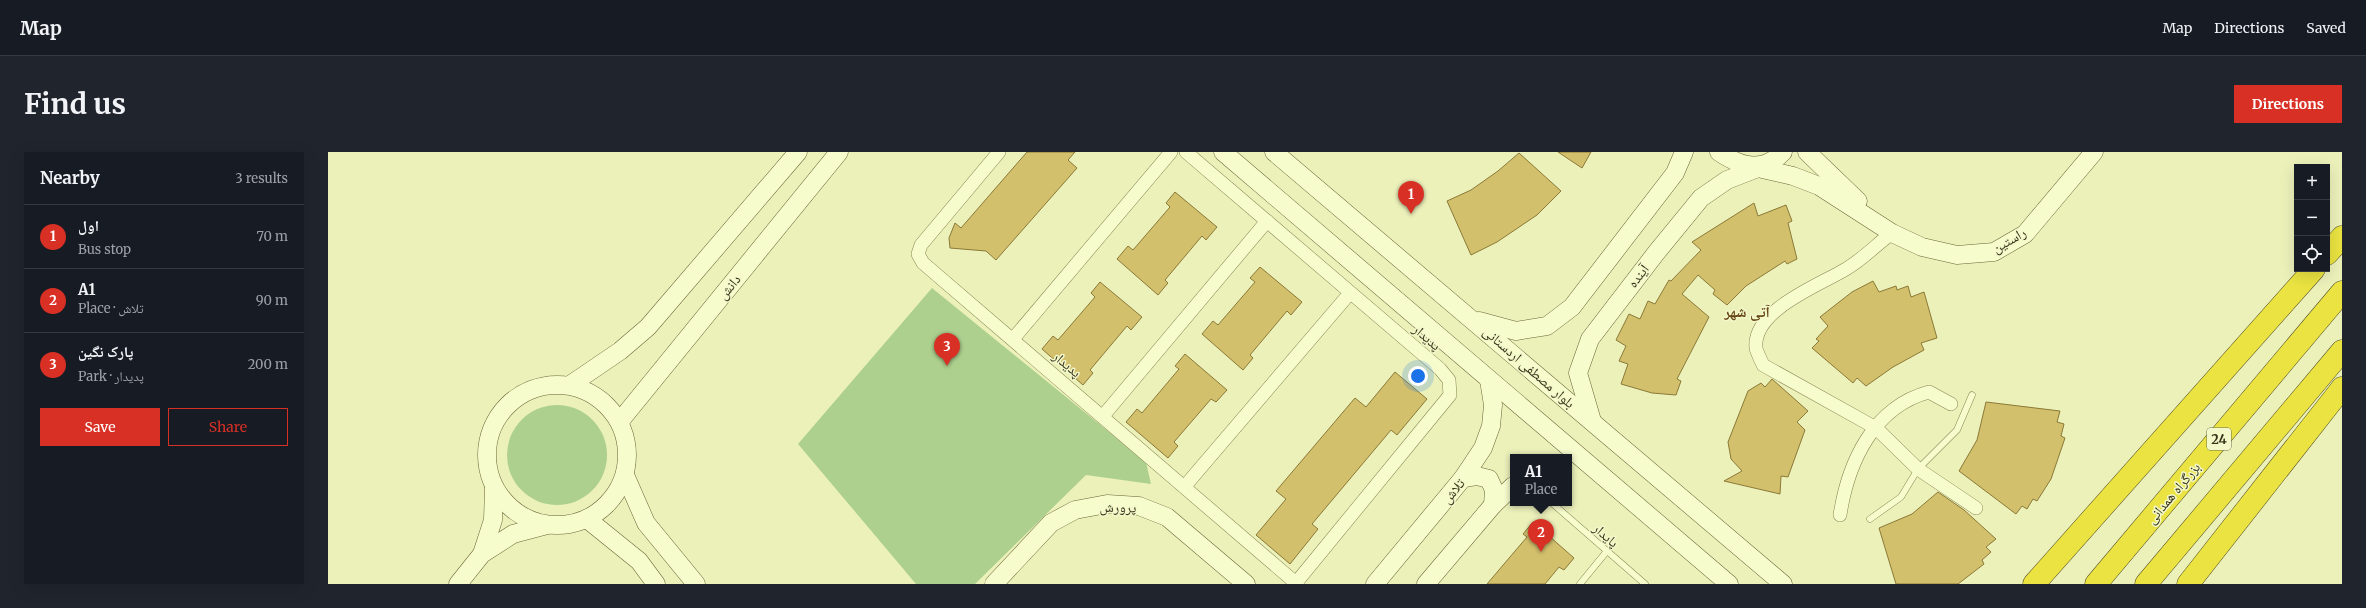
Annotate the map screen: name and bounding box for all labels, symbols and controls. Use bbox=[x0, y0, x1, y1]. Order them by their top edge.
text: Map bbox=[20, 16, 62, 40]
text: Map bbox=[2162, 19, 2192, 37]
text: Directions bbox=[2214, 19, 2284, 37]
text: Saved bbox=[2306, 19, 2346, 37]
button: Directions bbox=[2234, 85, 2342, 123]
text: Find us bbox=[24, 86, 126, 122]
map controls bbox=[2294, 164, 2330, 272]
button: + bbox=[2294, 164, 2330, 200]
text: Nearby bbox=[40, 167, 100, 189]
text: 3 results bbox=[235, 170, 288, 187]
pin: 1 bbox=[1398, 181, 1424, 214]
button: − bbox=[2294, 200, 2330, 236]
text: اول bbox=[78, 216, 99, 235]
street label: راستین bbox=[1989, 223, 2029, 257]
text: 1 bbox=[50, 228, 56, 245]
text: 70 m bbox=[257, 228, 288, 245]
button: locate bbox=[2294, 236, 2330, 272]
text: Bus stop bbox=[78, 241, 131, 258]
street label: آینده bbox=[1623, 260, 1653, 291]
street label: دانش bbox=[713, 271, 745, 303]
text: A1 bbox=[78, 280, 96, 299]
text: 2 bbox=[49, 292, 57, 309]
text: 90 m bbox=[256, 292, 288, 309]
text: Place · تلاش bbox=[78, 300, 144, 317]
district label: آتی شهر bbox=[1723, 302, 1771, 321]
street label: پدیدار bbox=[1408, 319, 1445, 354]
street label: بلوار مصطفی اردستانی bbox=[1479, 322, 1579, 412]
pin: 3 bbox=[934, 333, 960, 366]
text: پارک نگین bbox=[78, 342, 133, 361]
street label: پدیدار bbox=[1048, 346, 1085, 381]
text: 3 bbox=[49, 356, 57, 373]
text: 200 m bbox=[248, 356, 288, 373]
your location bbox=[1408, 366, 1428, 386]
text: Park · پدیدار bbox=[78, 368, 144, 385]
button: Save bbox=[40, 408, 160, 446]
button: Share bbox=[168, 408, 288, 446]
road number: 24 bbox=[2207, 428, 2231, 450]
popup bbox=[1510, 454, 1572, 506]
street label: بزرگراه همدانی bbox=[2142, 458, 2204, 528]
text: A1 bbox=[1525, 462, 1542, 481]
street label: تلاش bbox=[1437, 474, 1469, 507]
text: Place bbox=[1525, 481, 1557, 498]
street label: پرورش bbox=[1100, 498, 1137, 516]
street label: پایدار bbox=[1589, 518, 1623, 551]
pin: 2 bbox=[1528, 519, 1554, 552]

